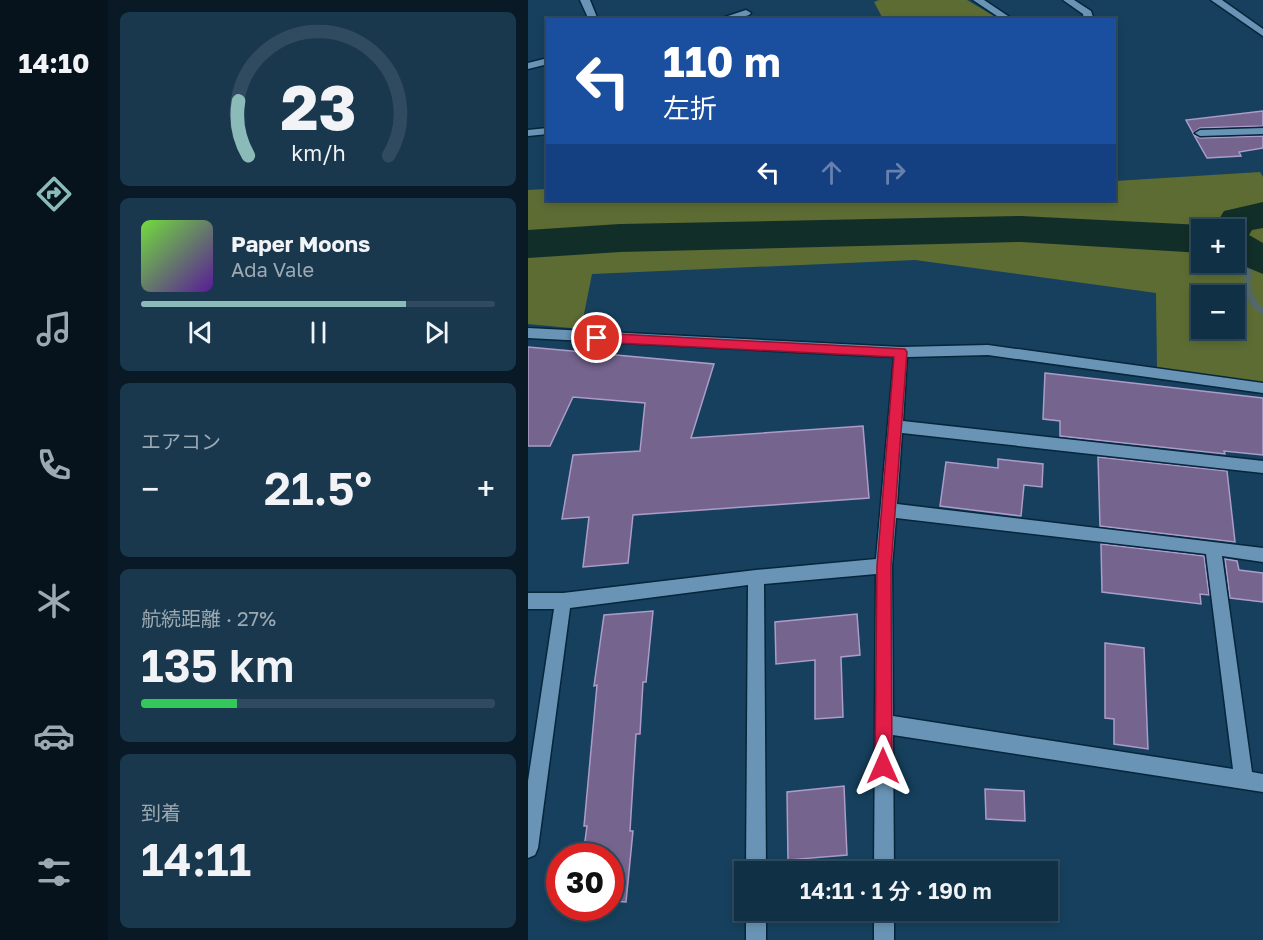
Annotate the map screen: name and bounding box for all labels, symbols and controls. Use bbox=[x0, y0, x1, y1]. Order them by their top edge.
text: 110 m bbox=[663, 36, 781, 86]
icon: left bbox=[564, 42, 642, 120]
text: 14:10 bbox=[19, 47, 89, 79]
text: 23 bbox=[280, 69, 356, 144]
text: 左折 bbox=[663, 92, 717, 124]
text: km/h bbox=[291, 140, 345, 166]
icon: left bbox=[752, 156, 785, 189]
icon: ahead bbox=[815, 156, 848, 189]
icon: right bbox=[878, 156, 911, 189]
icon: directions bbox=[33, 173, 75, 215]
map controls bbox=[1191, 219, 1245, 339]
button: + bbox=[1191, 219, 1245, 273]
text: Paper Moons bbox=[231, 230, 370, 257]
text: Ada Vale bbox=[231, 257, 314, 281]
button: − bbox=[1191, 285, 1245, 339]
icon: music bbox=[33, 308, 75, 350]
pin bbox=[571, 312, 622, 363]
icon: previous bbox=[184, 316, 217, 349]
icon: pause bbox=[302, 316, 335, 349]
icon: next bbox=[420, 316, 453, 349]
icon: arrive bbox=[580, 321, 613, 354]
text: エアコン bbox=[141, 429, 221, 453]
icon: phone bbox=[33, 444, 75, 486]
text: 21.5° bbox=[264, 461, 372, 515]
text: − bbox=[141, 469, 159, 508]
text: + bbox=[477, 469, 495, 508]
icon: climate bbox=[33, 580, 75, 622]
text: 航続距離 · 27% bbox=[141, 606, 276, 630]
text: 135 km bbox=[141, 638, 294, 692]
icon: car bbox=[33, 715, 75, 757]
position arrow bbox=[851, 734, 915, 798]
text: 到着 bbox=[141, 800, 181, 824]
text: 14:11 bbox=[141, 832, 251, 886]
speed limit sign: 30 bbox=[546, 843, 624, 921]
icon: filters bbox=[33, 851, 75, 893]
text: 14:11 · 1 分 · 190 m bbox=[800, 877, 992, 904]

